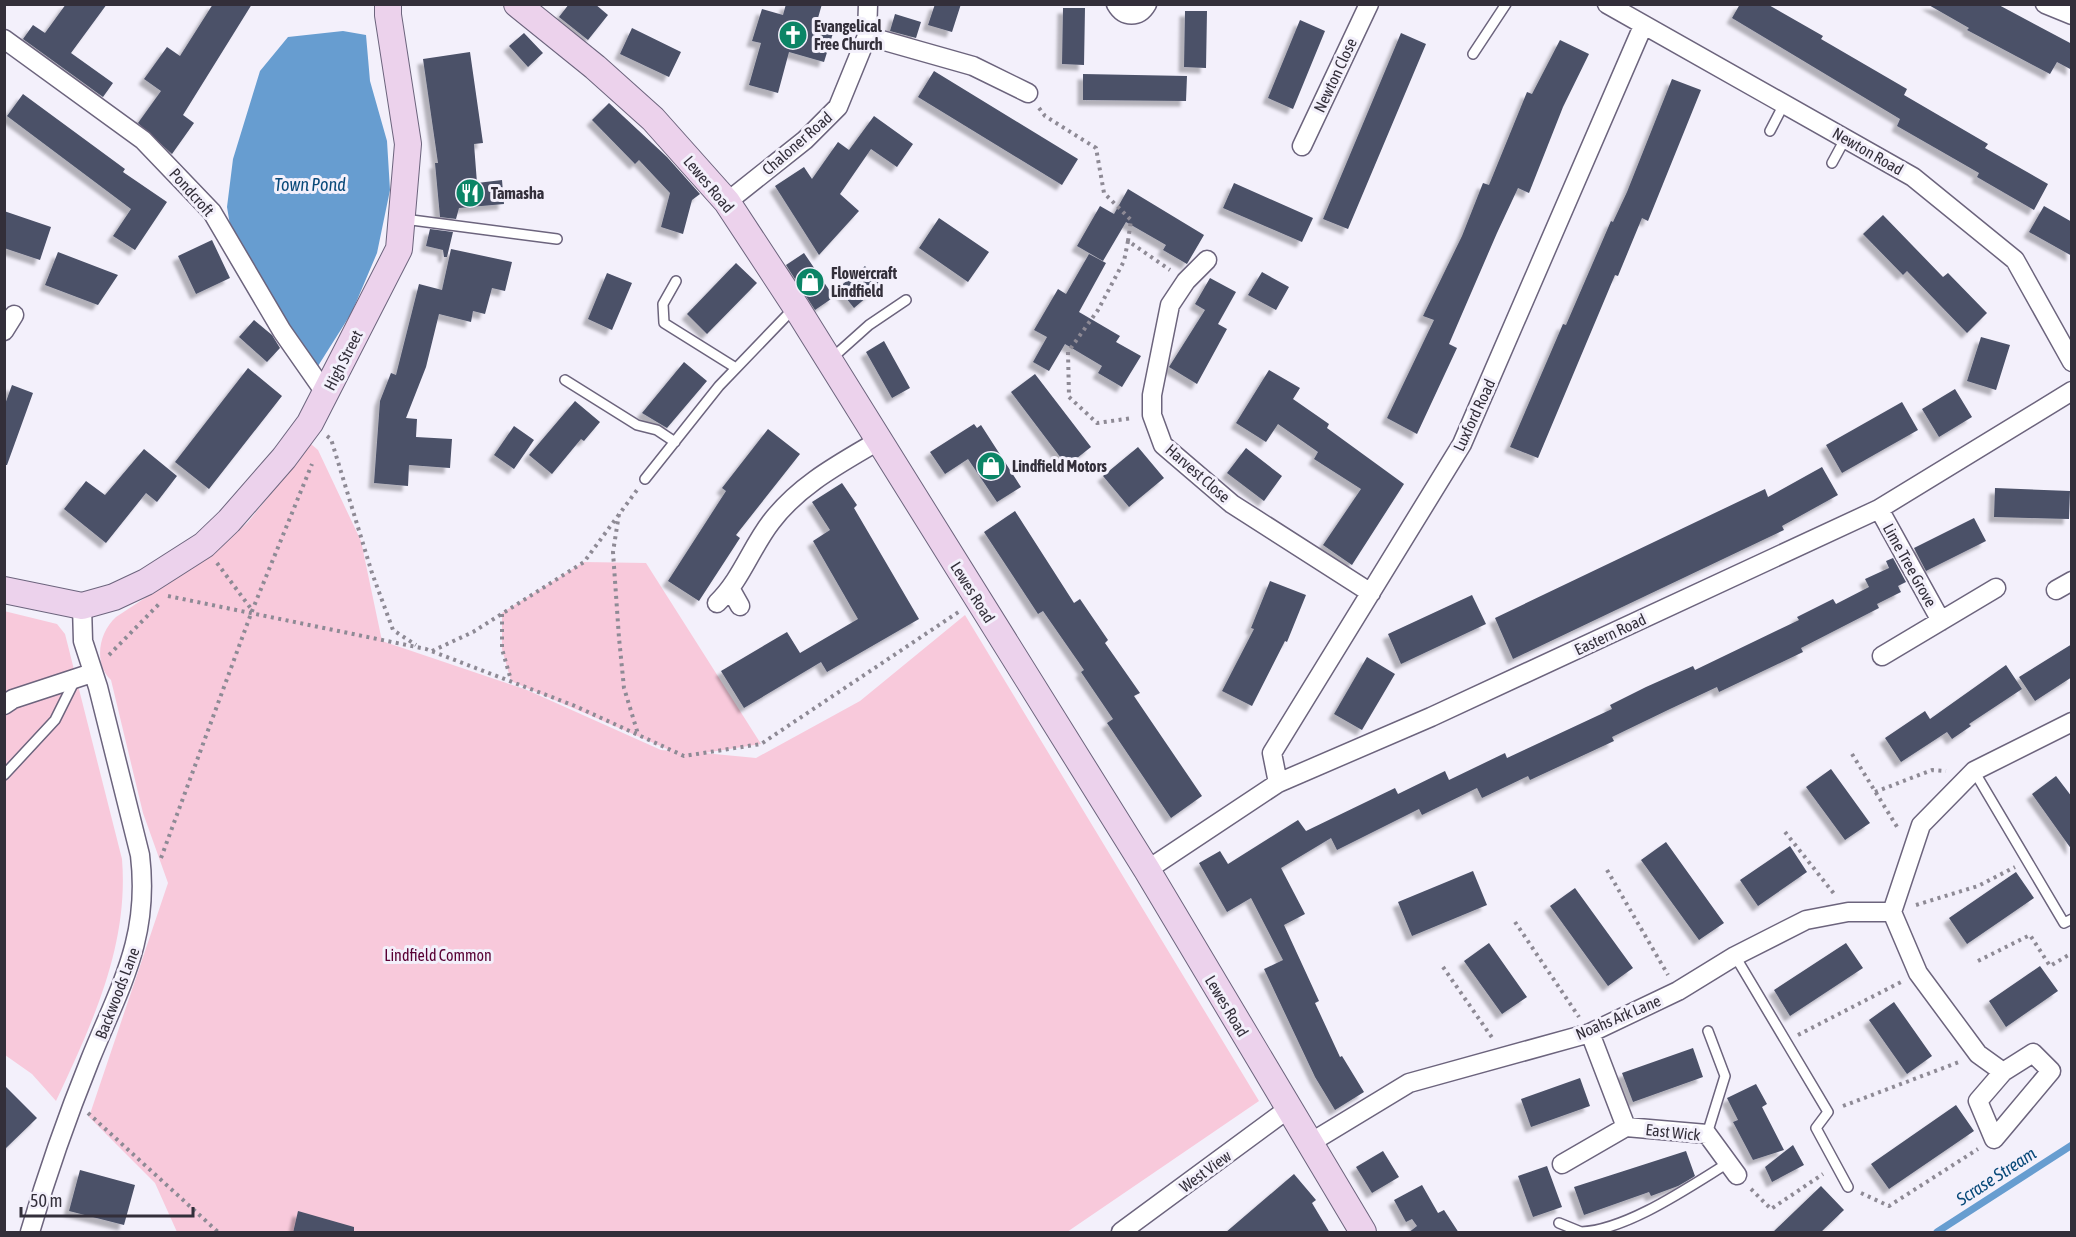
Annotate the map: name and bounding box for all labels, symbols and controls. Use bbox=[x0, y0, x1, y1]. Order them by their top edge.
place label: Evangelical Free Church bbox=[814, 17, 883, 53]
church icon: Evangelical Free Church bbox=[777, 19, 809, 51]
street label: Newton Close bbox=[1310, 35, 1360, 115]
street label: Chaloner Road bbox=[758, 108, 836, 178]
street label: Newton Road bbox=[1829, 124, 1907, 178]
street label: Lewes Road bbox=[680, 152, 738, 216]
street label: Pondcroft bbox=[166, 165, 218, 220]
water label: Town Pond bbox=[274, 174, 346, 195]
restaurant icon: Tamasha bbox=[454, 177, 486, 209]
place label: Tamasha bbox=[491, 184, 544, 202]
place label: Flowercraft Lindfield bbox=[831, 264, 897, 300]
shop icon: Flowercraft Lindfield bbox=[794, 266, 826, 298]
street label: High Street bbox=[320, 327, 367, 393]
street label: Luxford Road bbox=[1449, 376, 1499, 454]
street label: Harvest Close bbox=[1162, 440, 1234, 506]
shop icon: Lindfield Motors bbox=[975, 450, 1007, 482]
place label: Lindfield Motors bbox=[1012, 457, 1107, 475]
street label: Lime Tree Grove bbox=[1880, 520, 1940, 610]
street label: Lewes Road bbox=[947, 558, 999, 626]
street label: Eastern Road bbox=[1571, 610, 1649, 658]
street label: Backwoods Lane bbox=[91, 945, 143, 1041]
park label: Lindfield Common bbox=[384, 946, 492, 964]
street label: Lewes Road bbox=[1202, 972, 1252, 1040]
street label: Noahs Ark Lane bbox=[1573, 991, 1663, 1043]
street label: East Wick bbox=[1645, 1120, 1701, 1144]
water label: Scrase Stream bbox=[1951, 1142, 2040, 1210]
street label: West View bbox=[1176, 1146, 1235, 1196]
scale bar bbox=[21, 1180, 194, 1218]
text: 50 m bbox=[30, 1190, 62, 1211]

